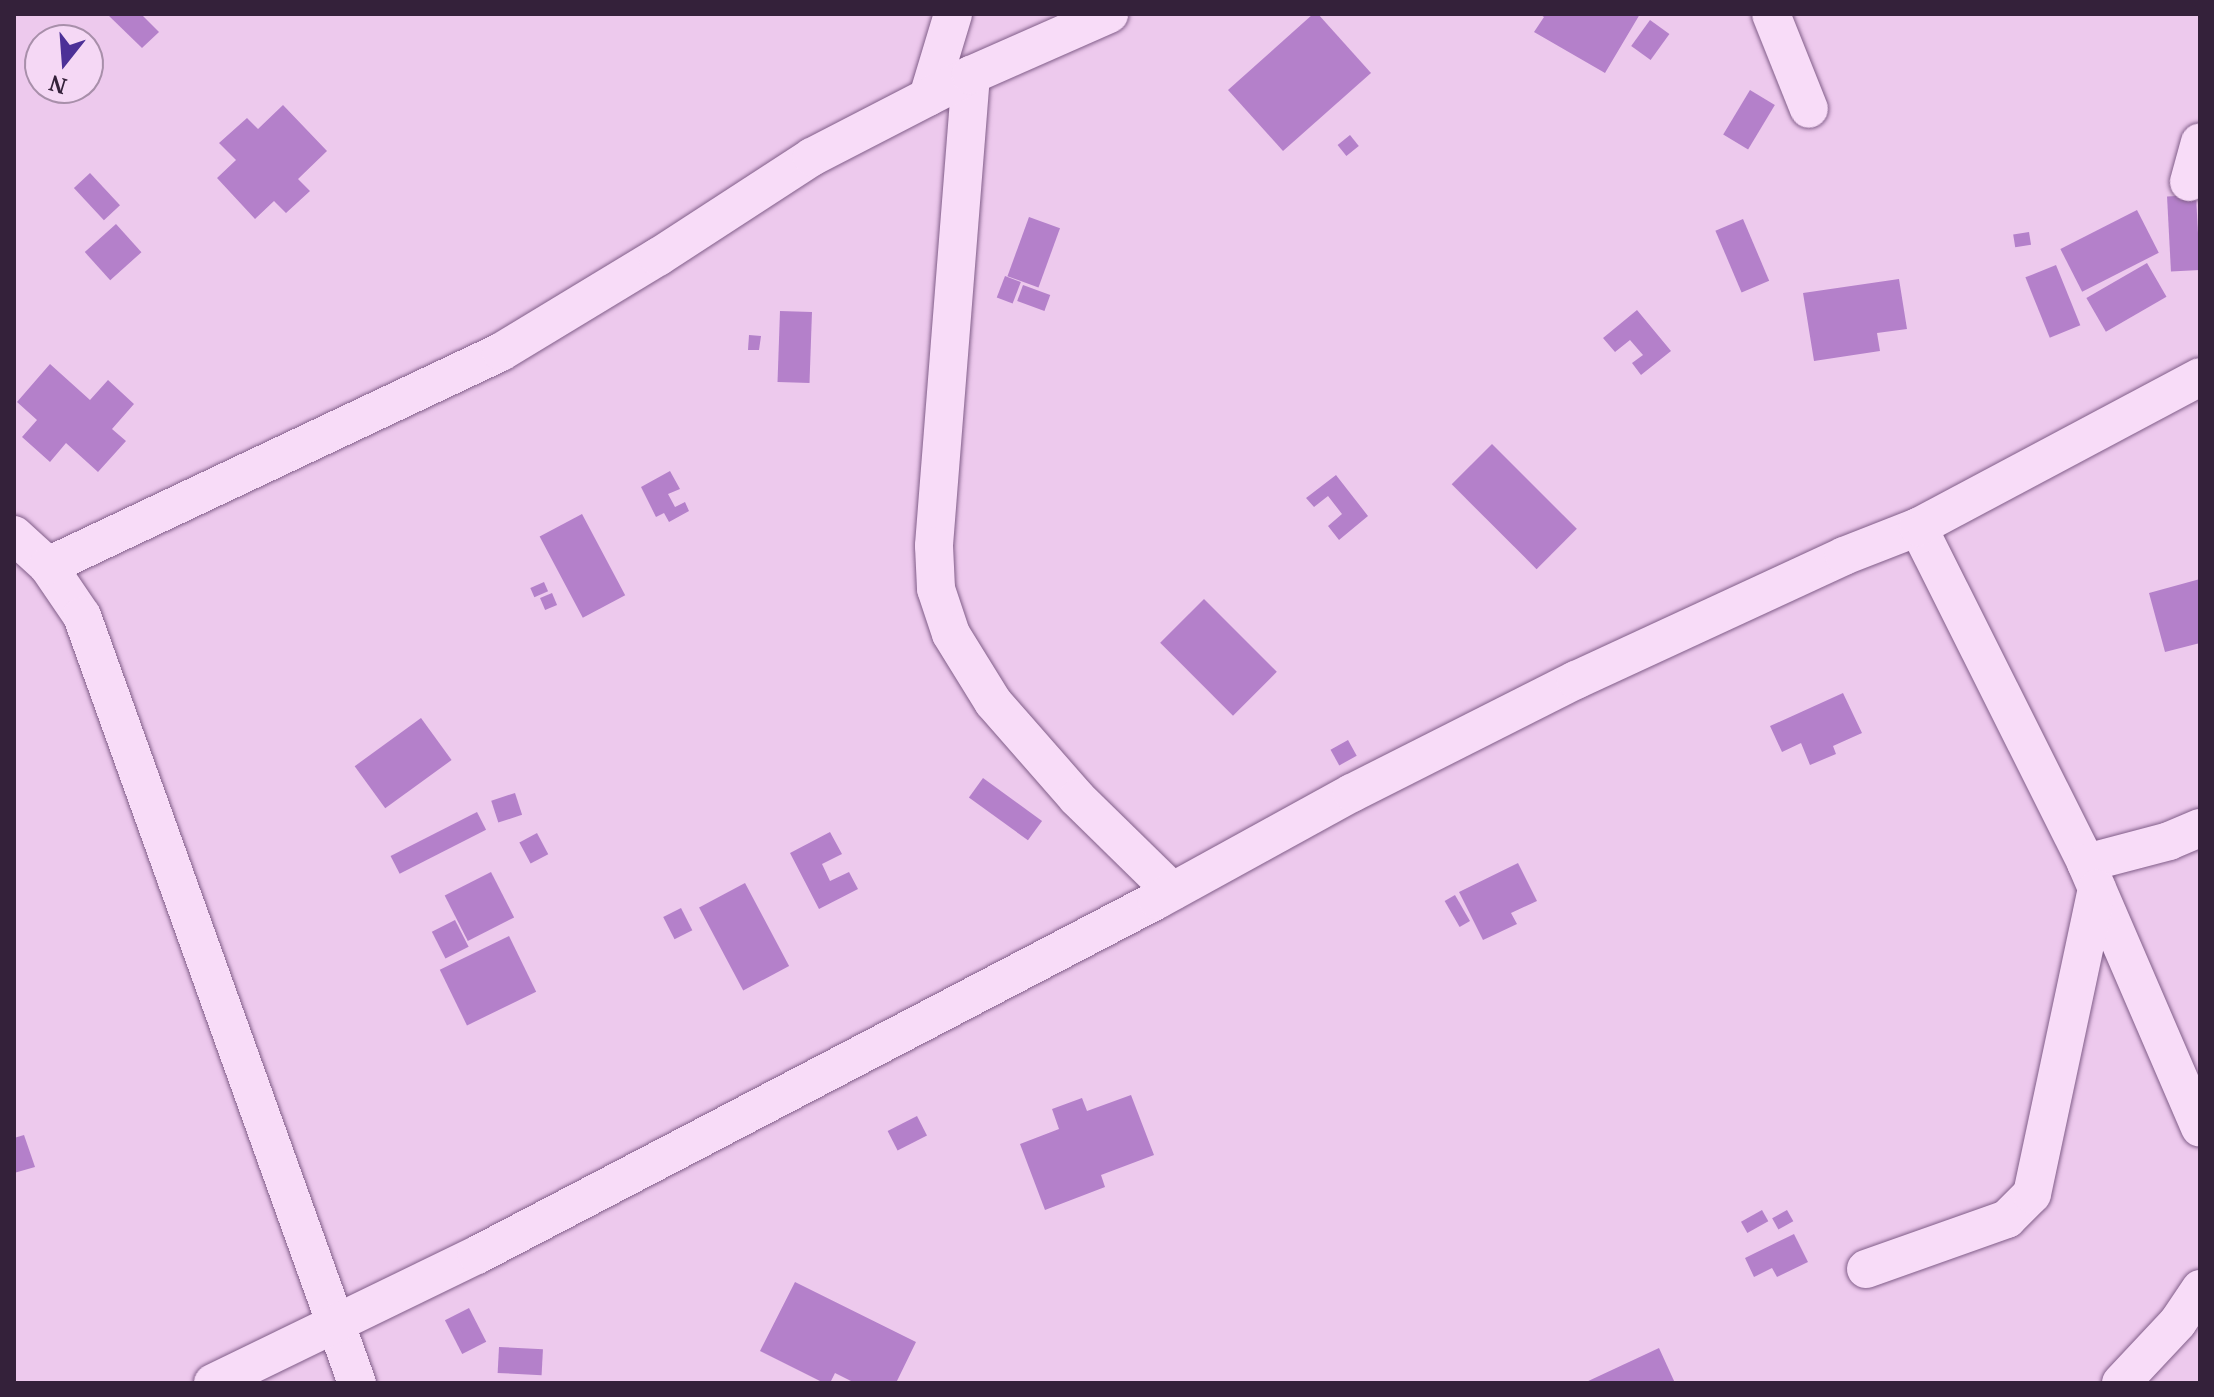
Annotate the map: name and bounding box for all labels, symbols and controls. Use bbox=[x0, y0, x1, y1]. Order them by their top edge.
north arrow bbox=[24, 24, 104, 104]
text: N bbox=[45, 69, 70, 102]

